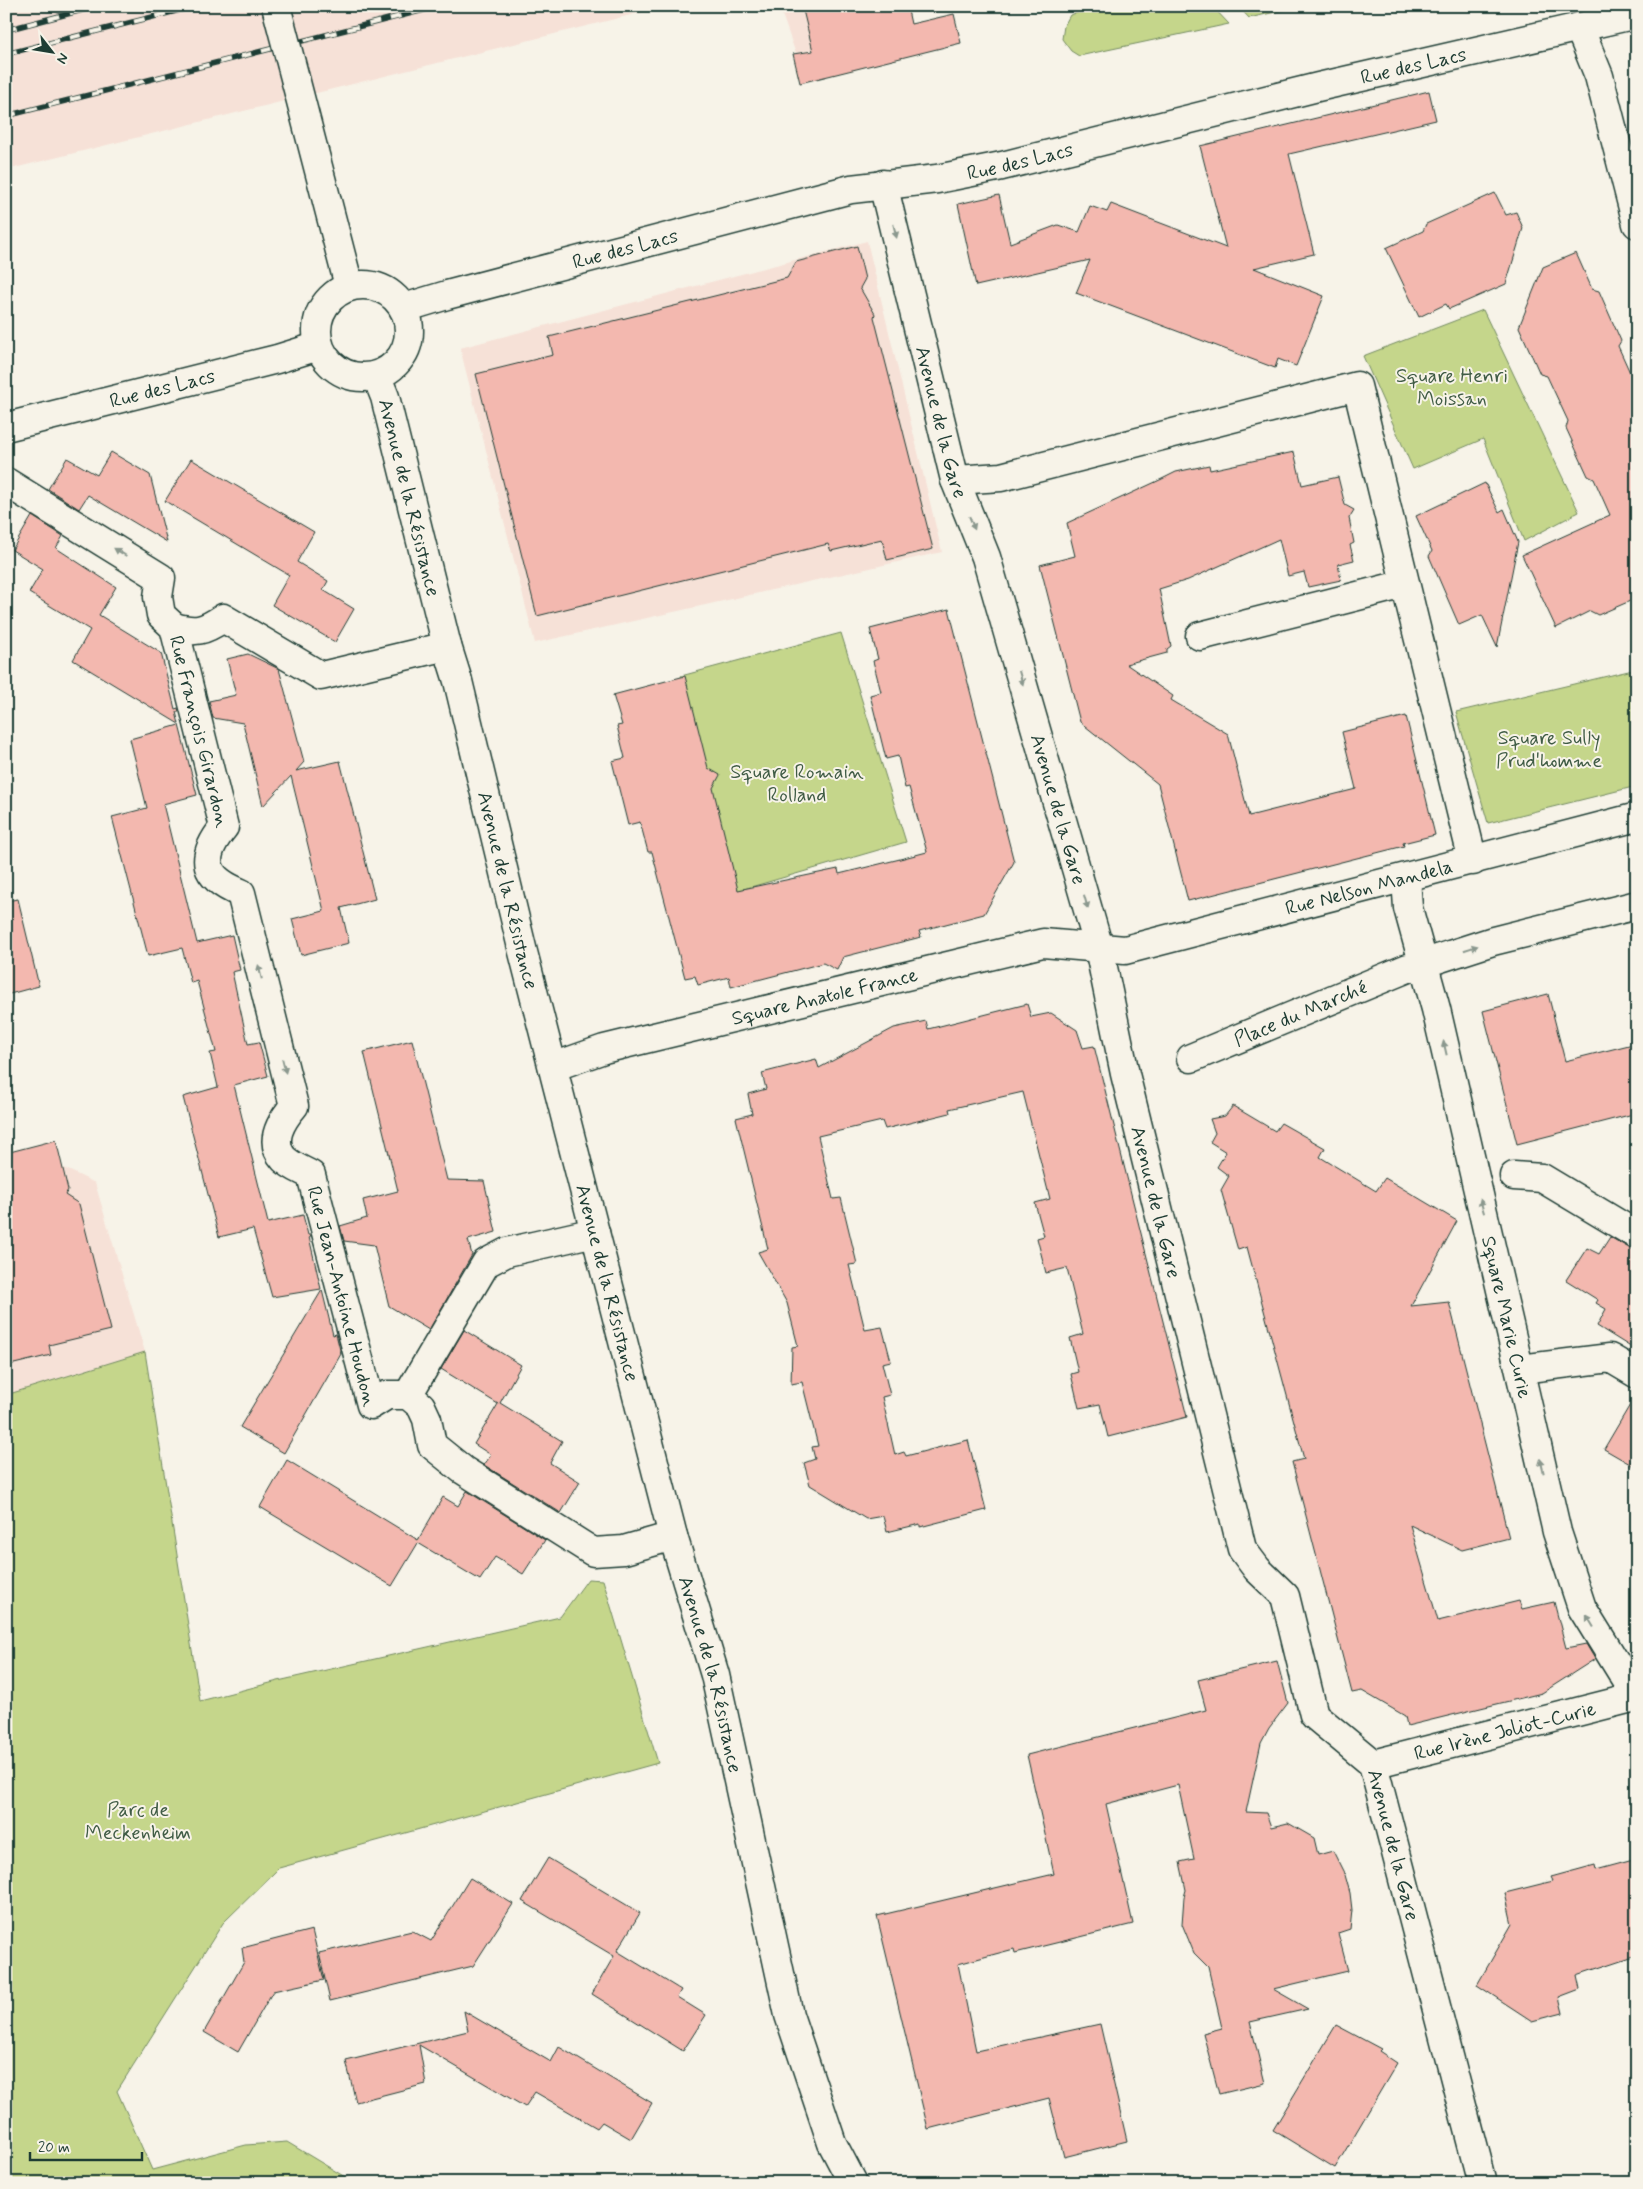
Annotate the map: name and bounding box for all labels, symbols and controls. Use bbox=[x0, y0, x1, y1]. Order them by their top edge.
north arrow bbox=[28, 28, 78, 78]
street label: Rue des Lacs bbox=[1358, 41, 1469, 92]
text: N bbox=[52, 50, 72, 67]
street label: Rue des Lacs bbox=[965, 137, 1076, 188]
street label: Rue des Lacs bbox=[570, 223, 681, 277]
one-way arrow bbox=[891, 224, 899, 239]
street label: Avenue de la Gare bbox=[908, 344, 973, 503]
street label: Rue des Lacs bbox=[107, 363, 218, 416]
park label: Square Henri Moissan bbox=[1396, 363, 1508, 413]
street label: Avenue de la Résistance bbox=[371, 396, 446, 599]
one-way arrow bbox=[969, 516, 977, 530]
one-way arrow bbox=[113, 548, 126, 557]
street label: Rue François Girardon bbox=[162, 633, 236, 831]
one-way arrow bbox=[1018, 671, 1026, 686]
park label: Square Sully Prud'homme bbox=[1496, 725, 1602, 775]
street label: Avenue de la Gare bbox=[1023, 731, 1092, 888]
park label: Square Romain Rolland bbox=[730, 759, 864, 809]
street label: Avenue de la Résistance bbox=[470, 789, 544, 992]
street label: Rue Nelson Mandela bbox=[1282, 853, 1456, 923]
one-way arrow bbox=[1082, 894, 1090, 909]
one-way arrow bbox=[1464, 944, 1479, 952]
street label: Square Anatole France bbox=[729, 962, 921, 1033]
one-way arrow bbox=[256, 964, 264, 979]
street label: Place du Marché bbox=[1230, 975, 1371, 1054]
one-way arrow bbox=[1441, 1040, 1449, 1055]
one-way arrow bbox=[280, 1059, 288, 1074]
street label: Avenue de la Gare bbox=[1123, 1123, 1187, 1281]
street label: Avenue de la Résistance bbox=[568, 1182, 645, 1385]
street label: Rue Jean-Antoine Houdon bbox=[299, 1183, 383, 1410]
one-way arrow bbox=[1478, 1198, 1486, 1213]
street label: Square Marie Curie bbox=[1474, 1233, 1538, 1401]
one-way arrow bbox=[1538, 1459, 1546, 1474]
street label: Avenue de la Résistance bbox=[671, 1573, 748, 1776]
one-way arrow bbox=[1585, 1615, 1594, 1628]
street label: Rue Irène Joliot-Curie bbox=[1411, 1696, 1599, 1768]
street label: Avenue de la Gare bbox=[1360, 1766, 1425, 1924]
park label: Parc de Meckenheim bbox=[85, 1797, 191, 1847]
scale bar bbox=[30, 2129, 142, 2161]
text: 20 m bbox=[38, 2138, 70, 2158]

